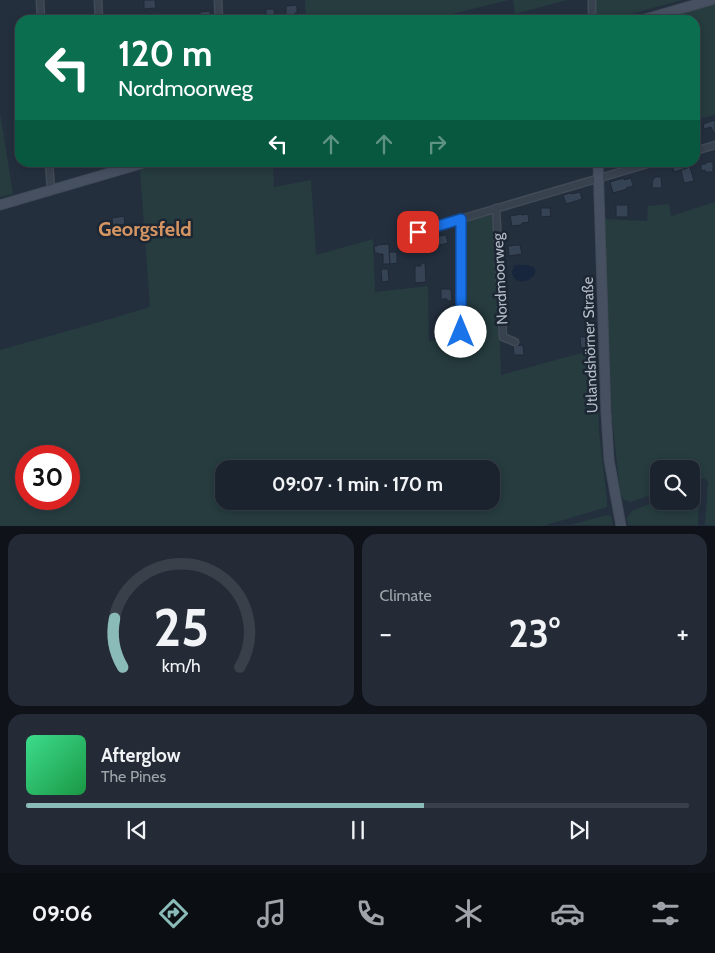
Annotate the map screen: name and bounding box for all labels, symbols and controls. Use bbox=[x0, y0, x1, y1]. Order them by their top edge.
text: 120 m bbox=[118, 32, 212, 75]
icon: left bbox=[35, 35, 100, 100]
text: Nordmoorweg bbox=[118, 75, 253, 102]
icon: left bbox=[264, 130, 292, 158]
icon: ahead bbox=[317, 130, 345, 158]
icon: ahead bbox=[370, 130, 398, 158]
icon: right bbox=[423, 130, 451, 158]
pin bbox=[397, 211, 439, 253]
district label: Georgsfeld bbox=[98, 217, 192, 241]
icon: arrive bbox=[404, 218, 432, 246]
street label: Nordmoorweg bbox=[489, 232, 511, 325]
street label: Utlandshörner Straße bbox=[579, 276, 601, 414]
position arrow bbox=[434, 305, 486, 357]
speed limit sign: 30 bbox=[15, 445, 80, 510]
map controls bbox=[650, 460, 700, 510]
button: search bbox=[650, 460, 700, 510]
text: 09:07 · 1 min · 170 m bbox=[272, 473, 443, 496]
text: Climate bbox=[380, 586, 432, 605]
text: 25 bbox=[153, 596, 208, 659]
text: 23° bbox=[508, 610, 560, 657]
text: − bbox=[380, 616, 392, 650]
text: + bbox=[677, 616, 689, 650]
text: km/h bbox=[161, 655, 200, 676]
text: Afterglow bbox=[101, 744, 181, 767]
text: The Pines bbox=[101, 767, 166, 786]
icon: previous bbox=[123, 816, 151, 844]
icon: pause bbox=[344, 816, 372, 844]
icon: next bbox=[565, 816, 593, 844]
icon: directions bbox=[156, 896, 191, 931]
icon: music bbox=[254, 896, 289, 931]
icon: phone bbox=[353, 896, 388, 931]
icon: climate bbox=[451, 896, 486, 931]
icon: car bbox=[550, 896, 585, 931]
icon: filters bbox=[648, 896, 683, 931]
text: 09:06 bbox=[32, 900, 92, 927]

